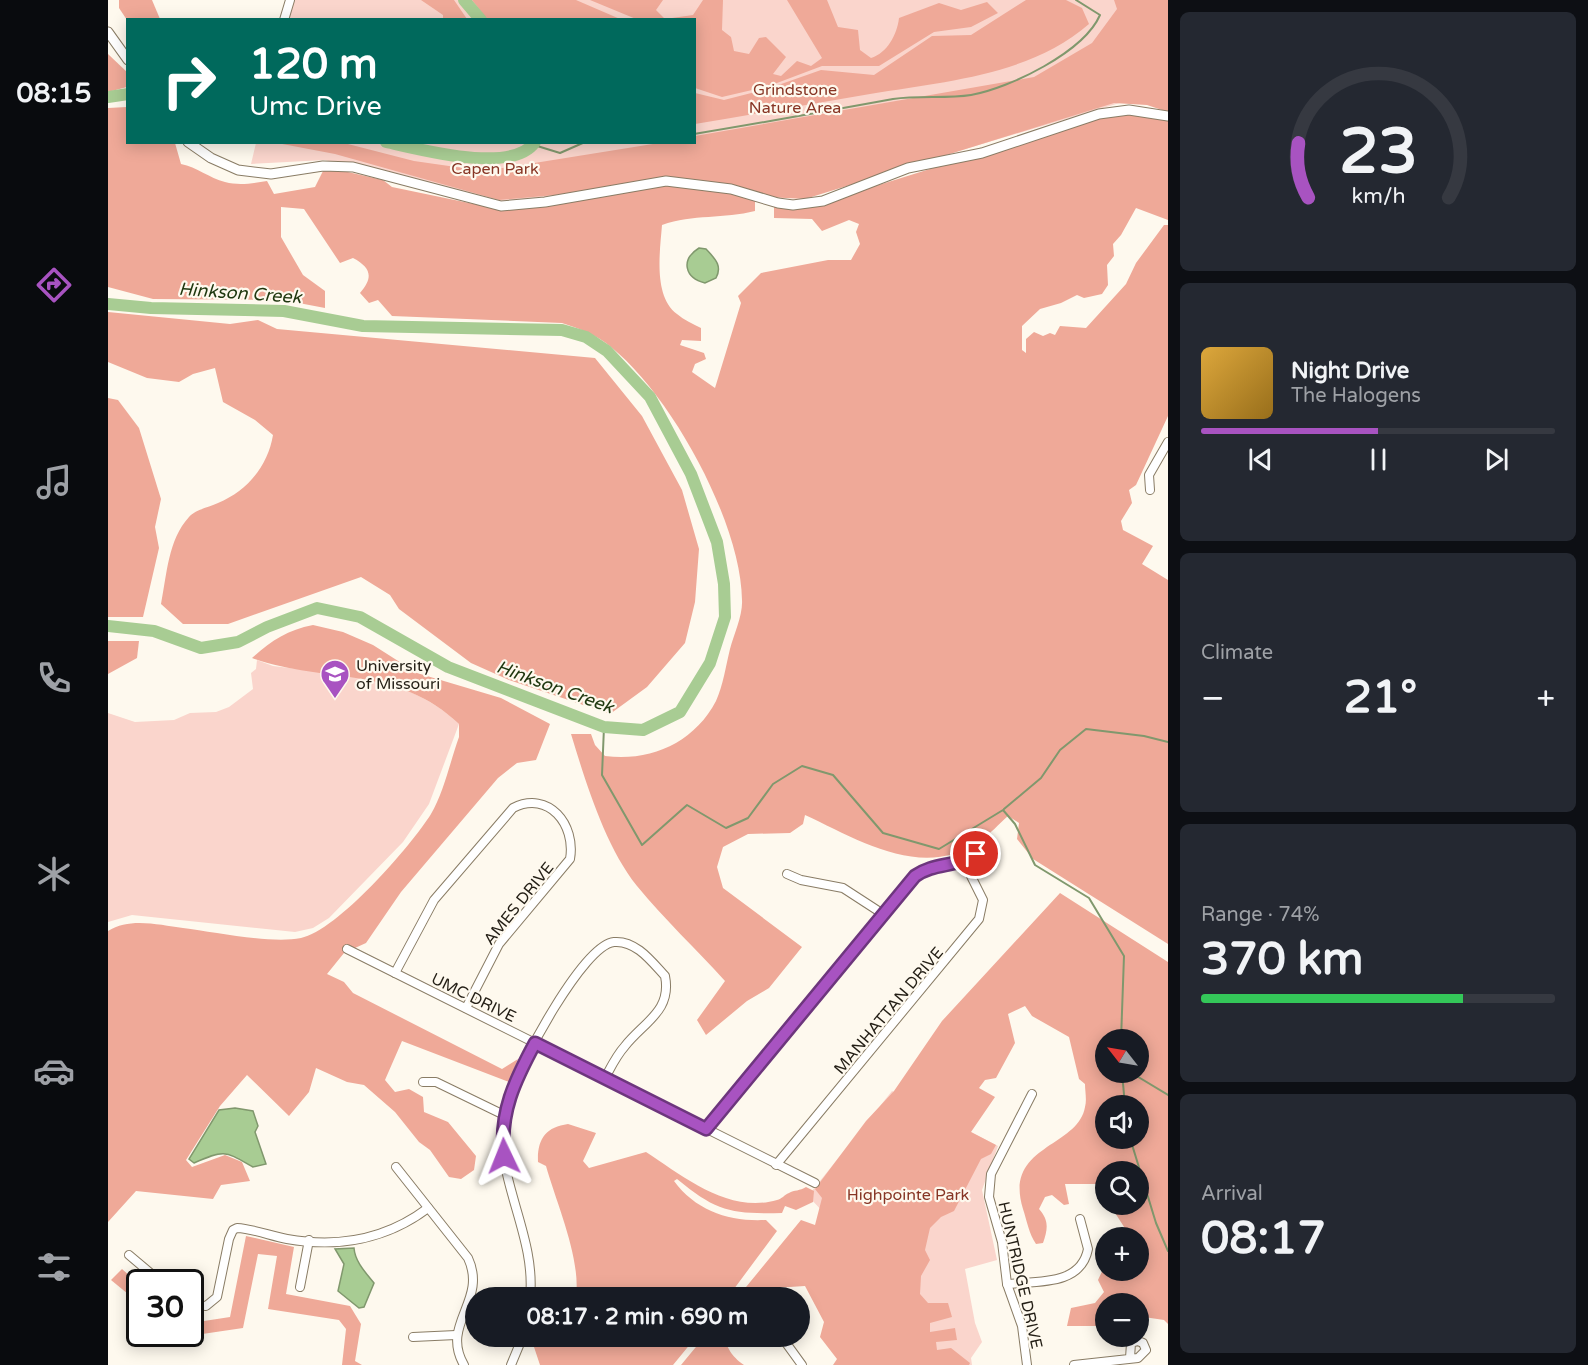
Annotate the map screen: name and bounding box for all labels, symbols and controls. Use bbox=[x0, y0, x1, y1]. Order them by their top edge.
text: 120 m bbox=[249, 39, 378, 90]
icon: right bbox=[150, 42, 228, 120]
text: 08:15 bbox=[17, 77, 91, 110]
park label: Grindstone Nature Area bbox=[749, 80, 841, 118]
text: Umc Drive bbox=[249, 90, 382, 123]
text: 23 bbox=[1339, 115, 1417, 190]
park label: Capen Park bbox=[451, 159, 539, 179]
text: km/h bbox=[1351, 184, 1405, 210]
icon: directions bbox=[33, 264, 75, 306]
water label: Hinkson Creek bbox=[178, 278, 303, 308]
text: Night Drive bbox=[1291, 358, 1409, 384]
text: The Halogens bbox=[1291, 384, 1421, 408]
icon: previous bbox=[1244, 443, 1277, 476]
icon: pause bbox=[1362, 443, 1395, 476]
icon: next bbox=[1480, 443, 1513, 476]
icon: music bbox=[33, 461, 75, 503]
text: Climate bbox=[1201, 641, 1273, 665]
place label: University of Missouri bbox=[356, 656, 440, 694]
water label: Hinkson Creek bbox=[493, 656, 618, 719]
icon: phone bbox=[33, 657, 75, 699]
school or university icon: University of Missouri bbox=[319, 658, 351, 700]
text: 21° bbox=[1344, 671, 1417, 725]
text: − bbox=[1201, 679, 1225, 718]
text: + bbox=[1536, 679, 1555, 718]
pin bbox=[950, 828, 1001, 879]
icon: arrive bbox=[959, 837, 992, 870]
icon: climate bbox=[33, 853, 75, 895]
street label: AMES DRIVE bbox=[479, 858, 558, 949]
text: Range · 74% bbox=[1201, 903, 1320, 927]
text: 370 km bbox=[1201, 933, 1363, 987]
street label: MANHATTAN DRIVE bbox=[830, 943, 948, 1078]
street label: UMC DRIVE bbox=[428, 969, 519, 1027]
north arrow bbox=[1095, 1029, 1149, 1083]
map controls bbox=[1095, 1029, 1149, 1347]
icon: car bbox=[33, 1050, 75, 1092]
button: sound bbox=[1095, 1095, 1149, 1149]
position arrow bbox=[472, 1124, 536, 1188]
button: search bbox=[1095, 1161, 1149, 1215]
text: Arrival bbox=[1201, 1182, 1263, 1206]
park label: Highpointe Park bbox=[847, 1185, 970, 1205]
street label: HUNTRIDGE DRIVE bbox=[993, 1200, 1047, 1351]
text: 08:17 bbox=[1201, 1212, 1326, 1266]
button: + bbox=[1095, 1227, 1149, 1281]
icon: filters bbox=[33, 1246, 75, 1288]
speed limit sign: 30 bbox=[126, 1269, 204, 1347]
button: − bbox=[1095, 1293, 1149, 1347]
text: 08:17 · 2 min · 690 m bbox=[527, 1304, 748, 1330]

